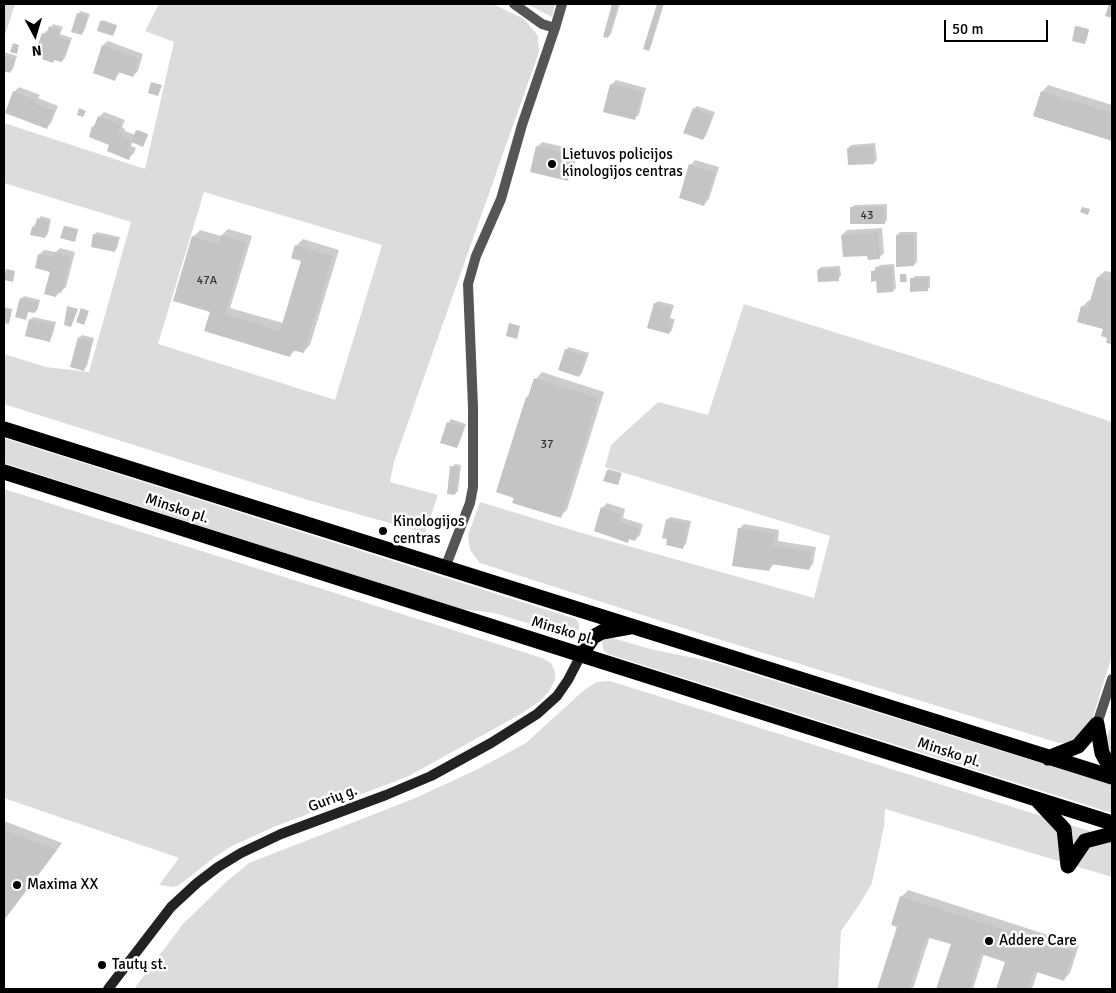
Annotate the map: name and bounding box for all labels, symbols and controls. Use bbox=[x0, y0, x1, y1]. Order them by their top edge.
north arrow bbox=[10, 10, 60, 60]
scale bar bbox=[946, 10, 1050, 42]
text: 50 m bbox=[952, 20, 983, 38]
text: N bbox=[31, 41, 42, 59]
place label: Lietuvos policijos kinologijos centras bbox=[562, 146, 683, 181]
marker: Lietuvos policijos kinologijos centras bbox=[546, 158, 558, 170]
house number: 43 bbox=[861, 209, 873, 223]
house number: 47A bbox=[197, 274, 217, 288]
house number: 37 bbox=[541, 438, 553, 452]
street label: Minsko pl. bbox=[143, 490, 211, 528]
place label: Kinologijos centras bbox=[393, 513, 465, 548]
marker: Kinologijos centras bbox=[377, 525, 389, 537]
street label: Minsko pl. bbox=[529, 613, 597, 649]
street label: Minsko pl. bbox=[915, 734, 983, 772]
street label: Gurių g. bbox=[306, 781, 360, 817]
place label: Maxima XX bbox=[27, 876, 98, 894]
marker: Maxima XX bbox=[11, 879, 23, 891]
place label: Addere Care bbox=[999, 932, 1077, 950]
marker: Addere Care bbox=[983, 935, 995, 947]
place label: Tautų st. bbox=[112, 956, 167, 974]
marker: Tautų st. bbox=[96, 959, 108, 971]

